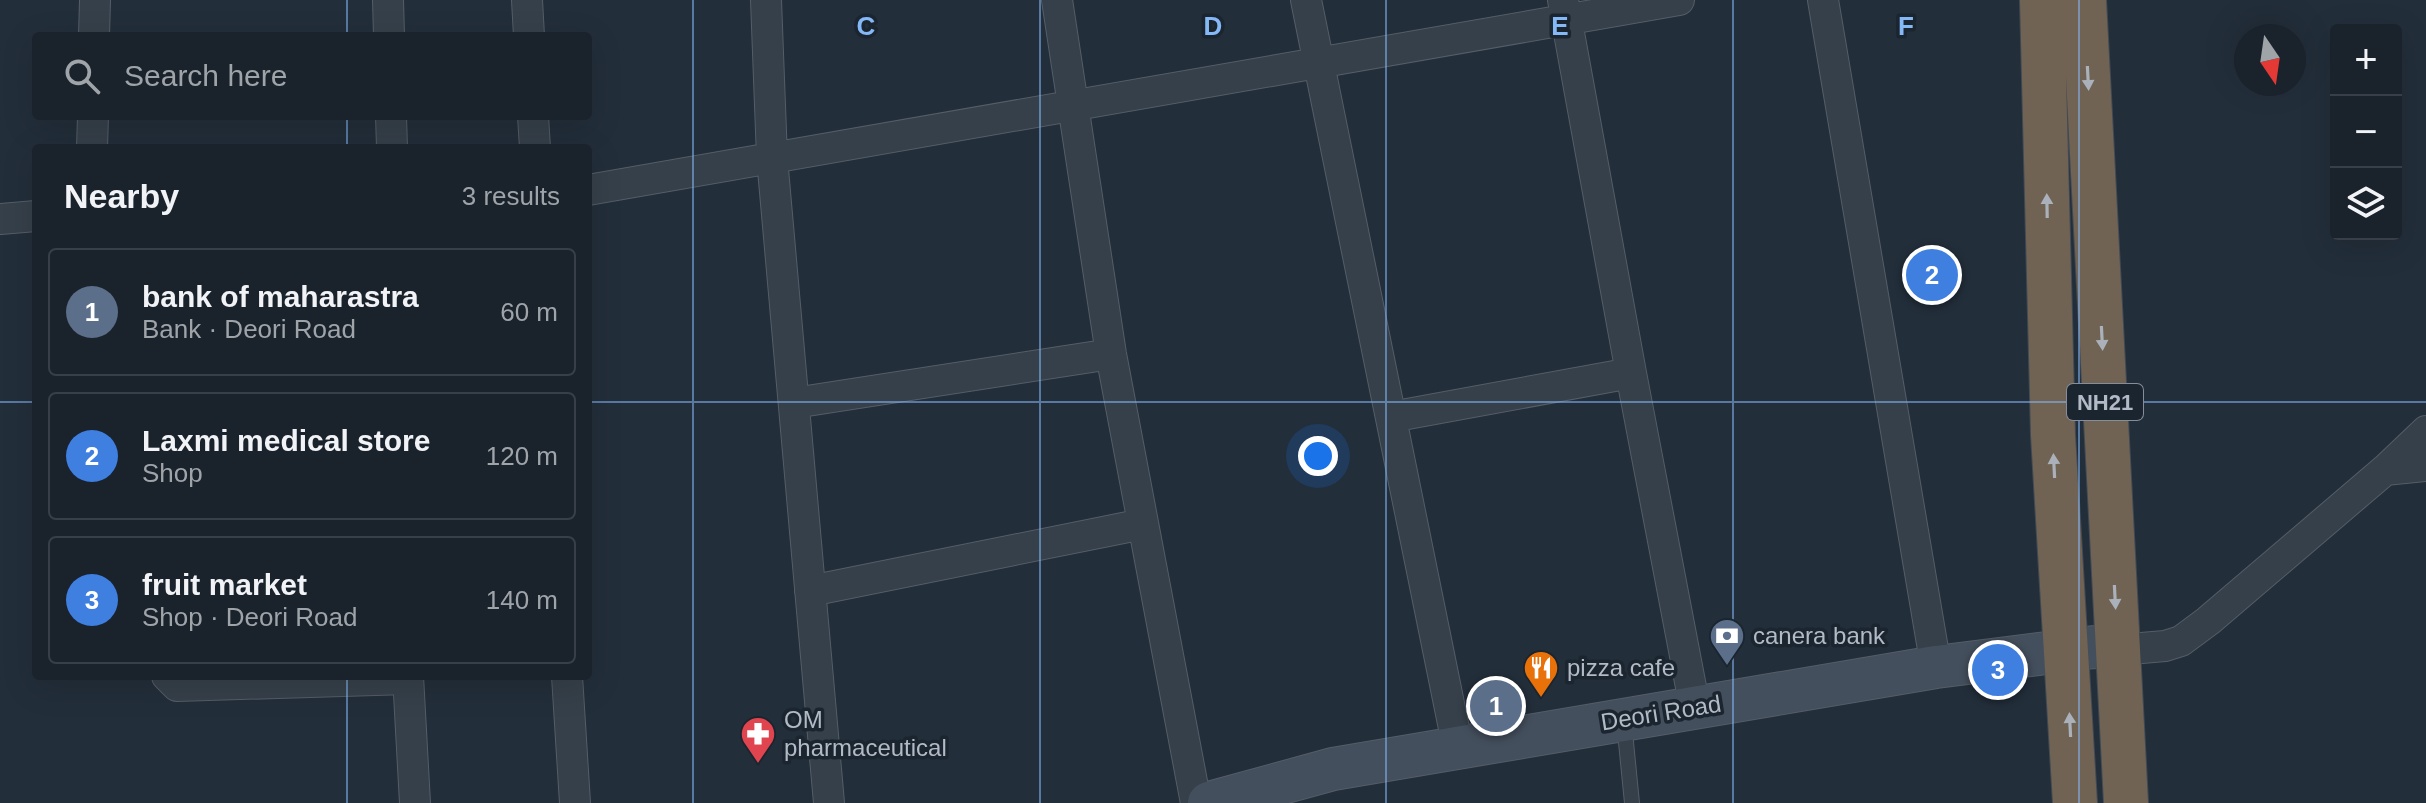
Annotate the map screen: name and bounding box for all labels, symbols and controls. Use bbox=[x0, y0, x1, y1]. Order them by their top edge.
text: C bbox=[857, 11, 876, 41]
text: D bbox=[1204, 11, 1222, 41]
text: E bbox=[1551, 11, 1569, 41]
text: F bbox=[1898, 11, 1914, 41]
north arrow bbox=[2234, 24, 2306, 96]
map controls bbox=[2330, 24, 2402, 240]
button: + bbox=[2330, 24, 2402, 96]
search box bbox=[32, 32, 592, 120]
icon: search bbox=[60, 54, 104, 98]
text: Search here bbox=[124, 59, 287, 92]
one-way arrow bbox=[2082, 66, 2095, 91]
button: − bbox=[2330, 96, 2402, 168]
button: layers bbox=[2330, 168, 2402, 240]
text: Nearby bbox=[64, 177, 179, 215]
text: 3 results bbox=[462, 181, 560, 211]
one-way arrow bbox=[2040, 193, 2053, 218]
pin: 2 bbox=[1906, 245, 1958, 305]
text: bank of maharastra bbox=[142, 280, 419, 313]
text: 1 bbox=[85, 297, 99, 327]
text: 60 m bbox=[500, 297, 558, 327]
text: Bank · Deori Road bbox=[142, 314, 356, 344]
one-way arrow bbox=[2095, 326, 2108, 351]
road number: NH21 bbox=[2067, 384, 2143, 420]
text: Laxmi medical store bbox=[142, 424, 430, 457]
your location bbox=[1298, 436, 1338, 476]
text: 2 bbox=[85, 441, 99, 471]
text: 120 m bbox=[486, 441, 558, 471]
one-way arrow bbox=[2047, 453, 2060, 478]
text: Shop bbox=[142, 458, 203, 488]
text: fruit market bbox=[142, 568, 307, 601]
text: 3 bbox=[85, 585, 99, 615]
text: 140 m bbox=[486, 585, 558, 615]
one-way arrow bbox=[2109, 585, 2122, 610]
text: Shop · Deori Road bbox=[142, 602, 357, 632]
bank icon: canera bank bbox=[1708, 617, 1746, 667]
place label: canera bank bbox=[1753, 622, 1886, 649]
pin: 3 bbox=[1972, 640, 2024, 700]
restaurant icon: pizza cafe bbox=[1522, 649, 1560, 699]
place label: pizza cafe bbox=[1567, 654, 1675, 681]
pin: 1 bbox=[1470, 676, 1522, 736]
street label: Deori Road bbox=[1599, 690, 1723, 735]
place label: OM pharmaceutical bbox=[784, 706, 947, 761]
one-way arrow bbox=[2064, 712, 2077, 737]
pharmacy icon: OM pharmaceutical bbox=[739, 715, 777, 765]

